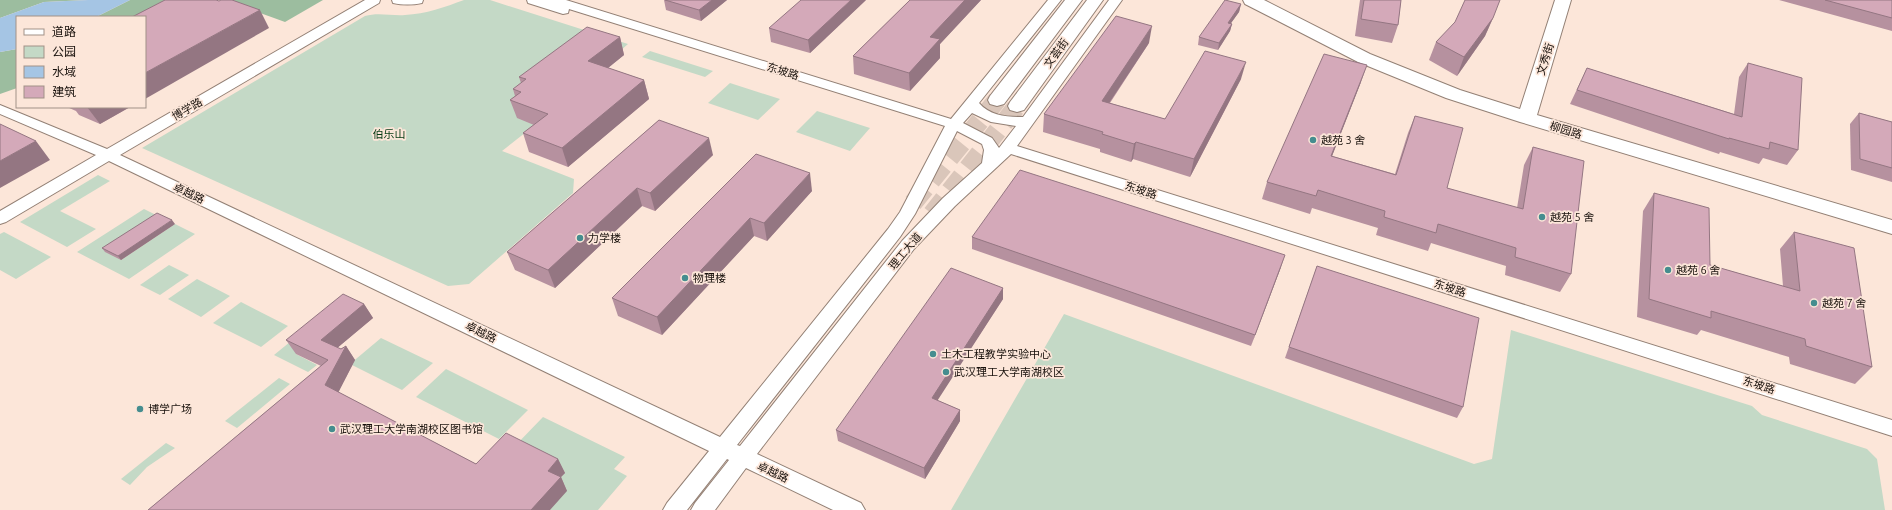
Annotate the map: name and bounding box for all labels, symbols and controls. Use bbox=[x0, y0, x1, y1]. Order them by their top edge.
legend bbox=[16, 16, 146, 108]
text: 道路 bbox=[52, 25, 76, 38]
street label: 文荟街 bbox=[1041, 36, 1071, 70]
street label: 文秀街 bbox=[1534, 41, 1556, 77]
text: 公园 bbox=[52, 45, 76, 58]
street label: 东坡路 bbox=[765, 60, 801, 82]
text: 水域 bbox=[52, 65, 76, 78]
text: 建筑 bbox=[52, 85, 76, 98]
street label: 博学路 bbox=[170, 96, 204, 122]
street label: 柳园路 bbox=[1548, 119, 1584, 141]
park label: 伯乐山 bbox=[373, 128, 406, 140]
place label: 越苑 3 舍 bbox=[1321, 134, 1365, 146]
marker: 越苑 3 舍 bbox=[1308, 135, 1318, 145]
street label: 东坡路 bbox=[1123, 179, 1159, 201]
street label: 卓越路 bbox=[172, 181, 206, 205]
place label: 越苑 5 舍 bbox=[1550, 211, 1594, 223]
marker: 越苑 5 舍 bbox=[1537, 212, 1547, 222]
street label: 理工大道 bbox=[886, 230, 924, 272]
place label: 力学楼 bbox=[588, 232, 621, 244]
marker: 力学楼 bbox=[575, 233, 585, 243]
place label: 越苑 6 舍 bbox=[1676, 264, 1720, 276]
marker: 越苑 6 舍 bbox=[1663, 265, 1673, 275]
place label: 物理楼 bbox=[693, 272, 726, 284]
marker: 物理楼 bbox=[680, 273, 690, 283]
street label: 东坡路 bbox=[1432, 277, 1468, 299]
place label: 越苑 7 舍 bbox=[1822, 297, 1866, 309]
marker: 越苑 7 舍 bbox=[1809, 298, 1819, 308]
street label: 卓越路 bbox=[464, 319, 498, 345]
place label: 土木工程教学实验中心 bbox=[941, 348, 1051, 360]
marker: 土木工程教学实验中心 bbox=[928, 349, 938, 359]
place label: 武汉理工大学南湖校区 bbox=[954, 366, 1064, 378]
marker: 武汉理工大学南湖校区 bbox=[941, 367, 951, 377]
street label: 东坡路 bbox=[1741, 374, 1777, 396]
place label: 博学广场 bbox=[148, 403, 192, 415]
marker: 博学广场 bbox=[135, 404, 145, 414]
place label: 武汉理工大学南湖校区图书馆 bbox=[340, 423, 483, 435]
marker: 武汉理工大学南湖校区图书馆 bbox=[327, 424, 337, 434]
street label: 卓越路 bbox=[756, 460, 790, 484]

